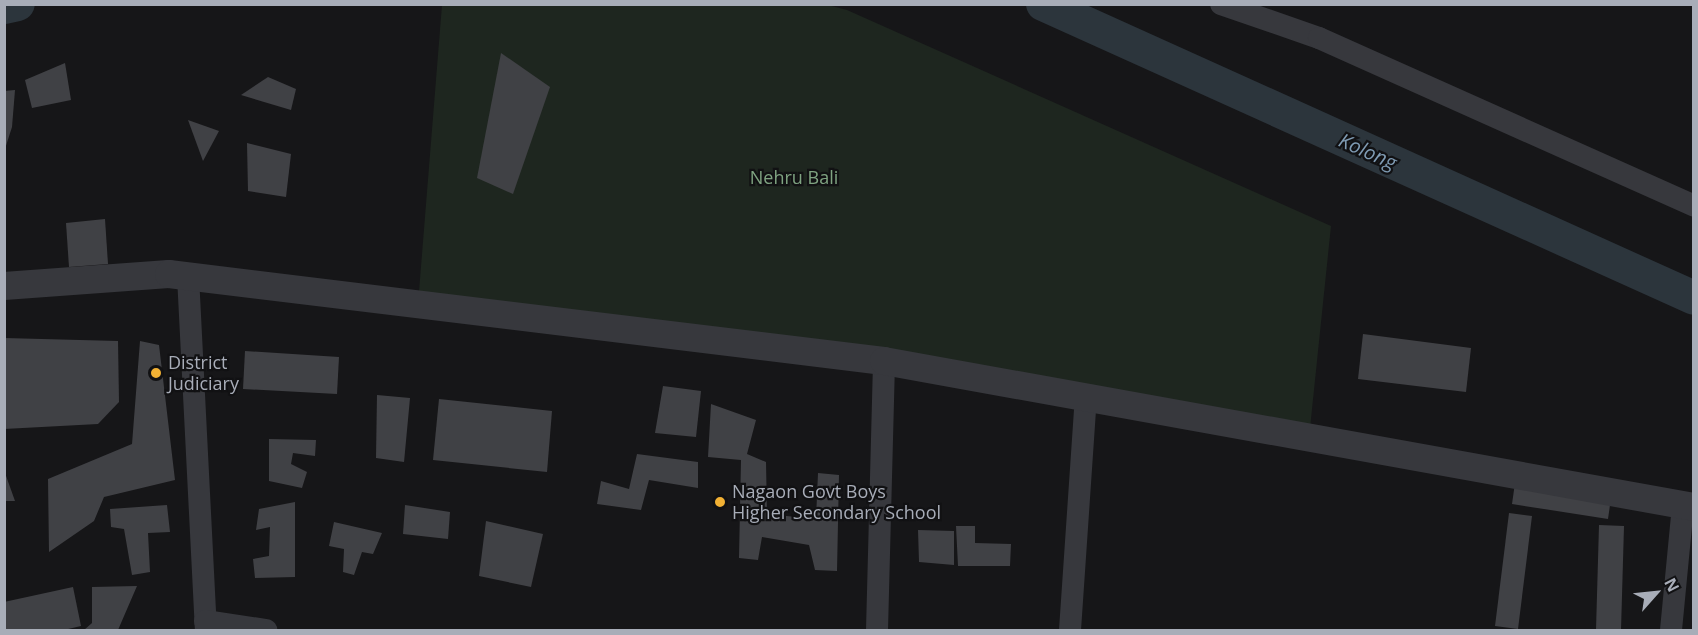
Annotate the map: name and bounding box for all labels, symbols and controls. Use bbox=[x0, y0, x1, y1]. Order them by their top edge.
water label: Kolong bbox=[1335, 128, 1401, 174]
park label: Nehru Bali bbox=[750, 166, 838, 188]
place label: District Judiciary bbox=[168, 352, 239, 394]
marker: District Judiciary bbox=[149, 366, 163, 380]
place label: Nagaon Govt Boys Higher Secondary School bbox=[732, 481, 941, 524]
marker: Nagaon Govt Boys Higher Secondary School bbox=[713, 495, 727, 509]
north arrow bbox=[1626, 563, 1686, 623]
text: N bbox=[1659, 574, 1685, 596]

